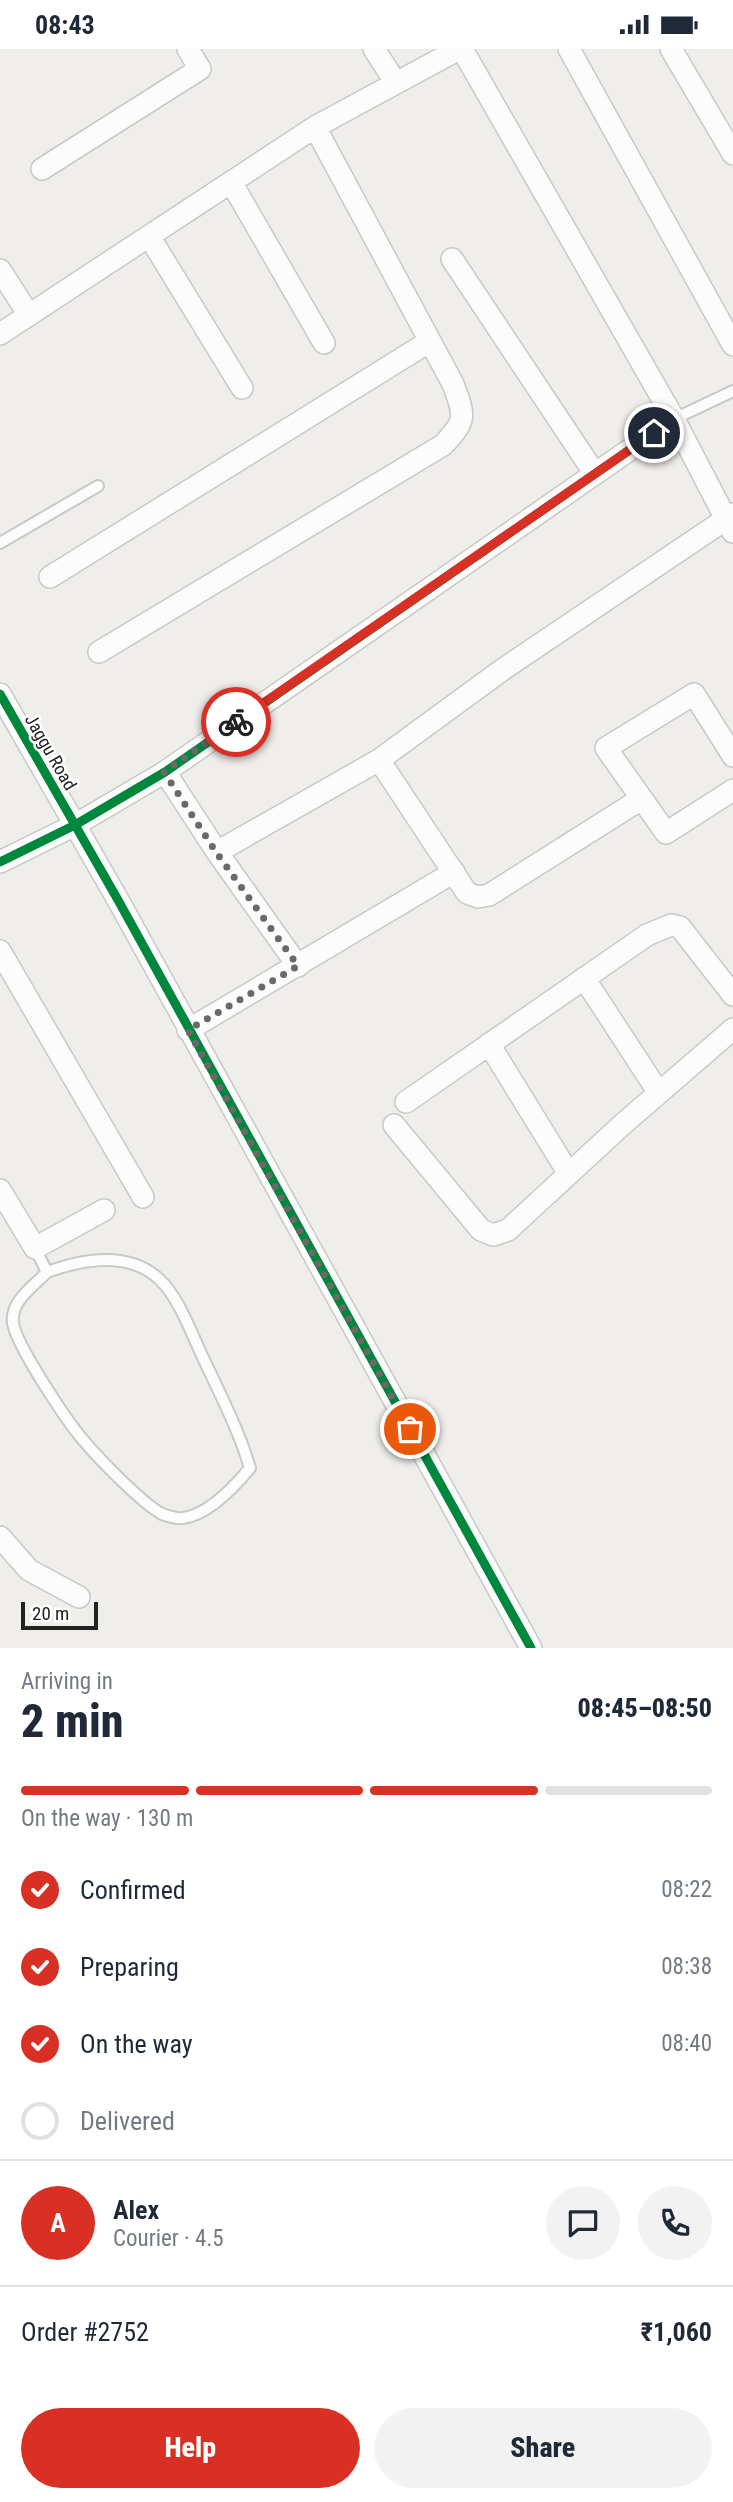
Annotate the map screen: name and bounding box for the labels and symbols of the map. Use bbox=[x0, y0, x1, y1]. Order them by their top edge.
pin bbox=[624, 403, 684, 463]
courier bbox=[201, 687, 271, 757]
street label: Jaggu Road bbox=[21, 710, 81, 794]
pin bbox=[380, 1399, 440, 1459]
scale bar bbox=[21, 1599, 98, 1631]

